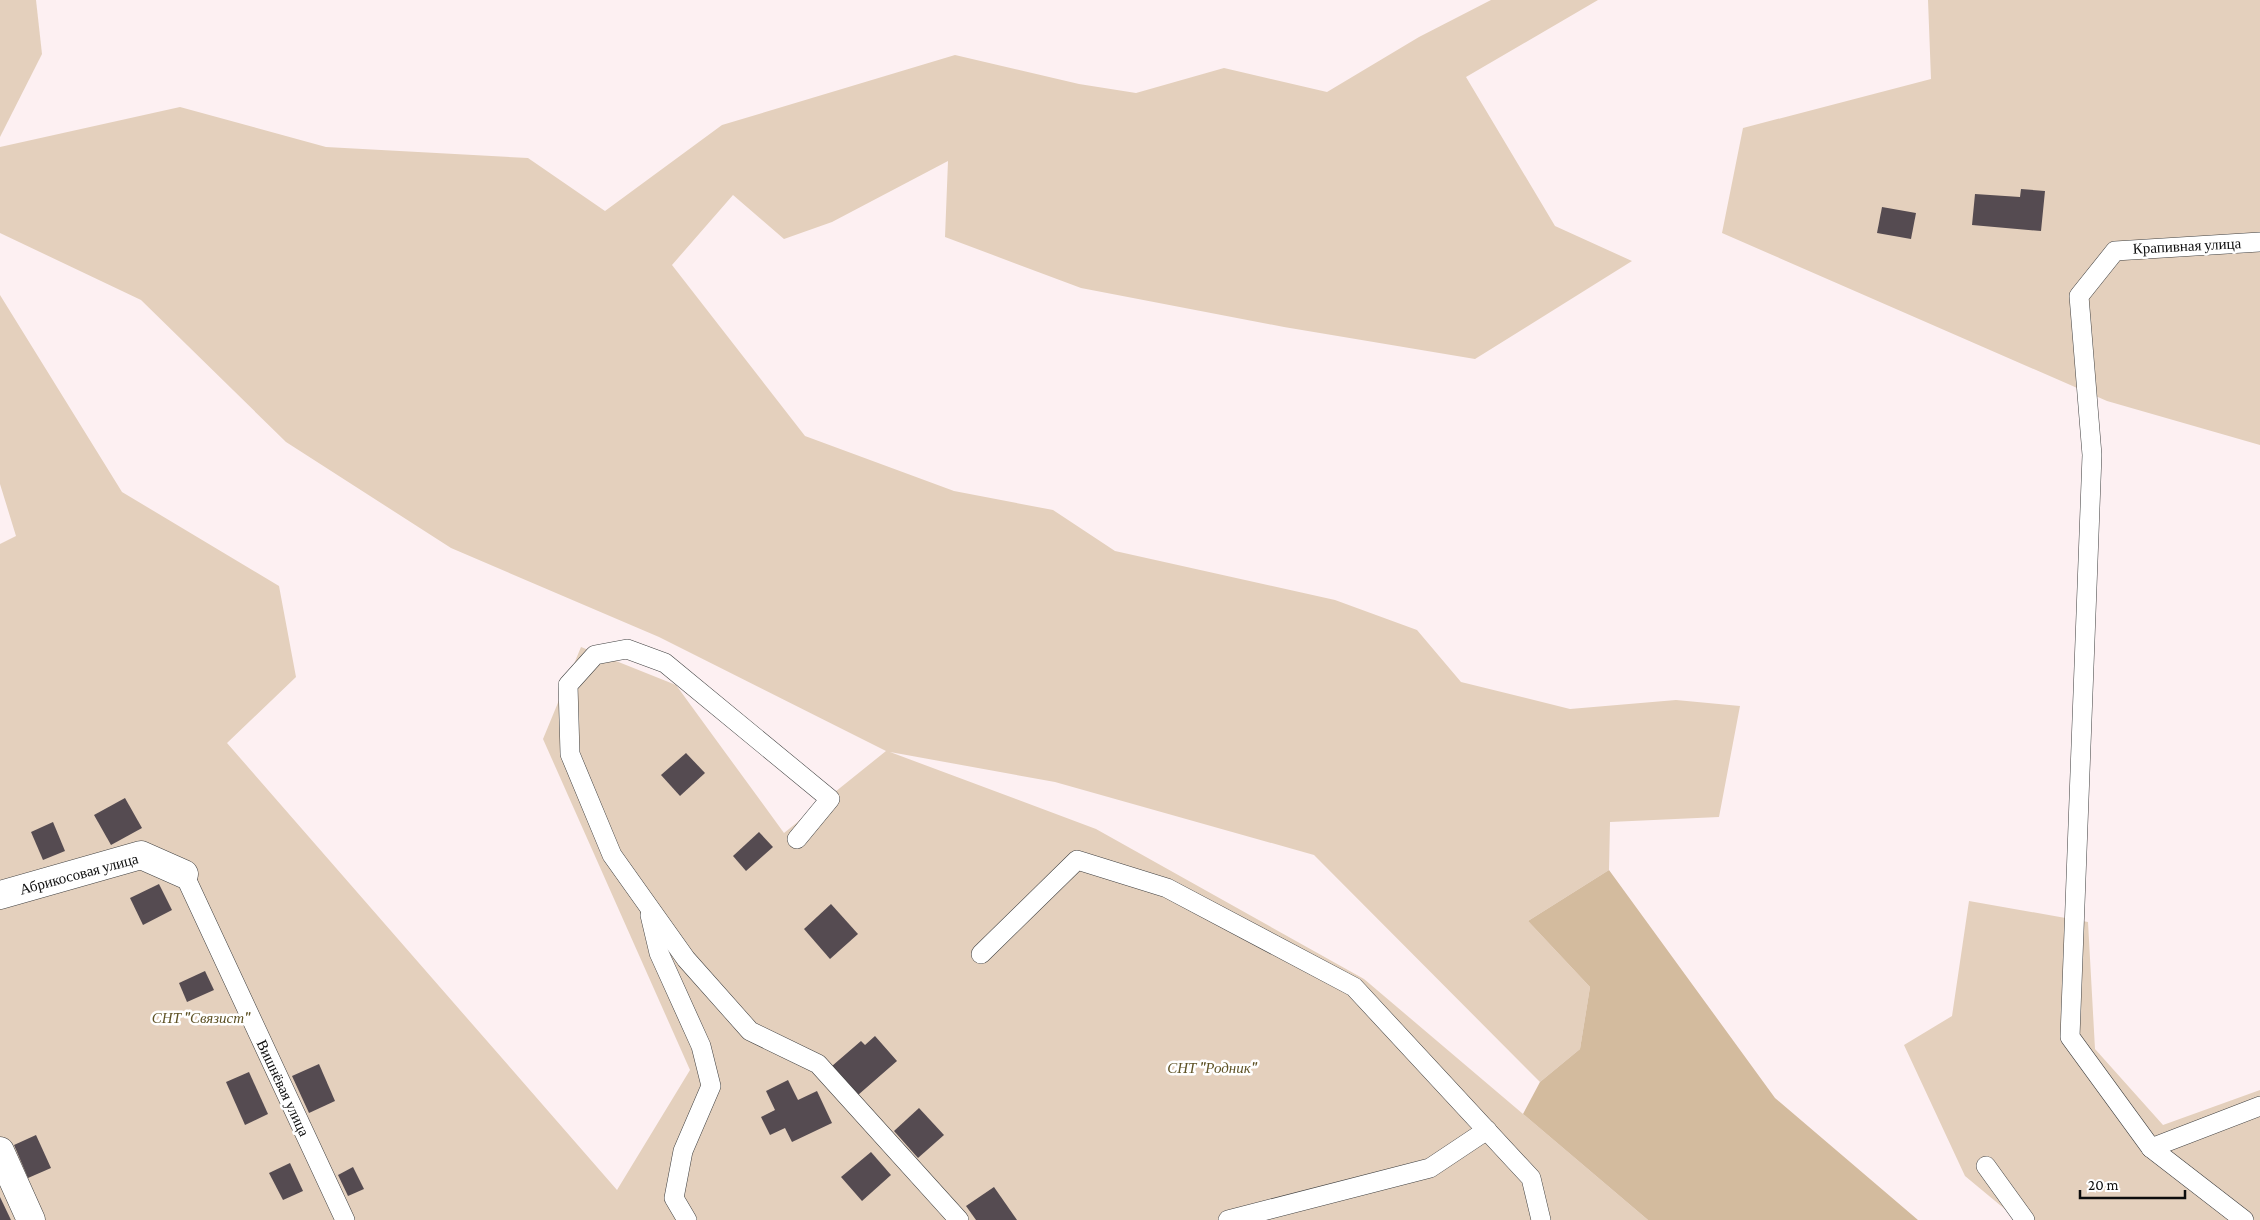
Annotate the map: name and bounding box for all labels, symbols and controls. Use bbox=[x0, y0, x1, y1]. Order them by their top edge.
street label: Крапивная улица bbox=[2132, 235, 2242, 257]
street label: Абрикосовая улица bbox=[18, 850, 140, 898]
park label: СНТ "Связист" bbox=[152, 1010, 251, 1026]
street label: Вишнёвая улица bbox=[254, 1037, 312, 1139]
park label: СНТ "Родник" bbox=[1167, 1060, 1258, 1076]
scale bar bbox=[2080, 1168, 2185, 1200]
text: 20 m bbox=[2088, 1177, 2119, 1193]

